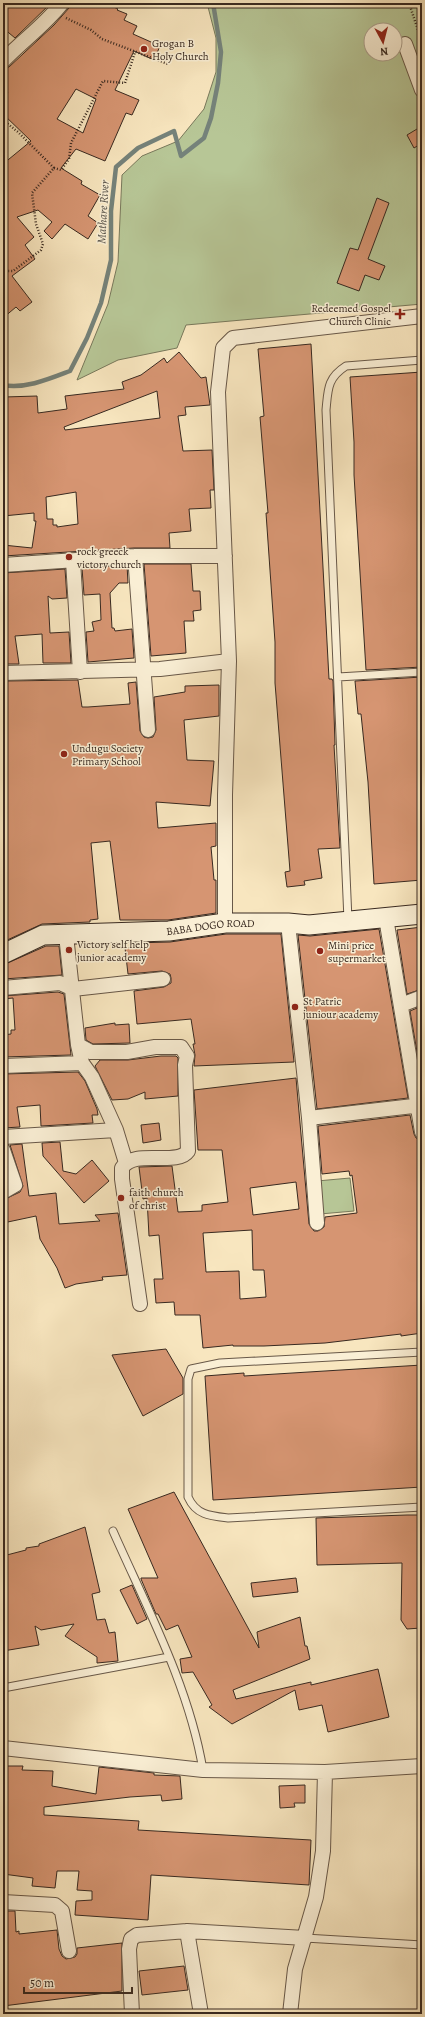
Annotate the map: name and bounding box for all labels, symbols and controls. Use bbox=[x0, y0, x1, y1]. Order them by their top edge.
north arrow bbox=[363, 22, 403, 62]
place label: Grogan B Holy Church bbox=[152, 36, 209, 64]
text: N bbox=[379, 43, 389, 59]
marker: Grogan B Holy Church bbox=[139, 44, 149, 54]
water label: Mathare River bbox=[93, 179, 113, 244]
place label: Redeemed Gospel Church Clinic bbox=[311, 301, 391, 329]
marker: Redeemed Gospel Church Clinic bbox=[394, 308, 406, 320]
place label: rock greeck victory church bbox=[76, 544, 141, 572]
marker: rock greeck victory church bbox=[64, 552, 74, 562]
place label: Undugu Society Primary School bbox=[72, 741, 143, 769]
marker: Undugu Society Primary School bbox=[59, 749, 69, 759]
street label: BABA DOGO ROAD bbox=[165, 916, 255, 939]
place label: Victory self help junior academy bbox=[76, 937, 149, 965]
place label: Mini price supermarket bbox=[328, 938, 386, 966]
marker: Victory self help junior academy bbox=[64, 945, 74, 955]
marker: Mini price supermarket bbox=[315, 946, 325, 956]
place label: St Patric juniour academy bbox=[303, 994, 378, 1022]
marker: St Patric juniour academy bbox=[290, 1002, 300, 1012]
place label: faith church of christ bbox=[129, 1185, 184, 1213]
marker: faith church of christ bbox=[116, 1193, 126, 1203]
scale bar bbox=[24, 1969, 132, 1995]
text: 50 m bbox=[30, 1975, 54, 1991]

